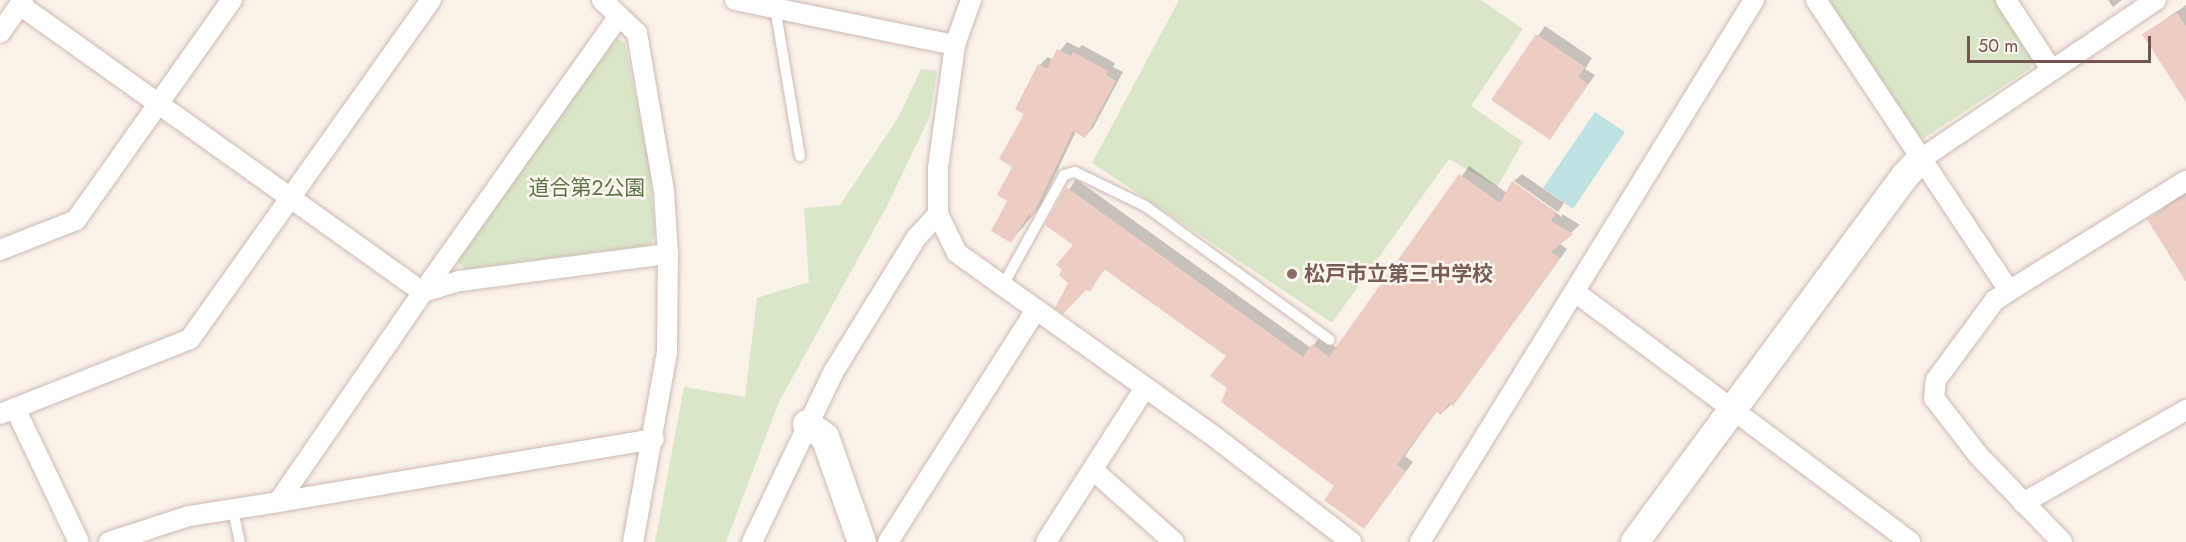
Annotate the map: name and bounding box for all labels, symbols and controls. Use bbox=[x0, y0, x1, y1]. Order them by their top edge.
scale bar bbox=[1970, 24, 2154, 62]
text: 50 m bbox=[1978, 33, 2018, 59]
park label: 道合第2公園 bbox=[529, 175, 645, 201]
place label: 松戸市立第三中学校 bbox=[1304, 261, 1493, 287]
marker: 松戸市立第三中学校 bbox=[1285, 267, 1299, 281]

